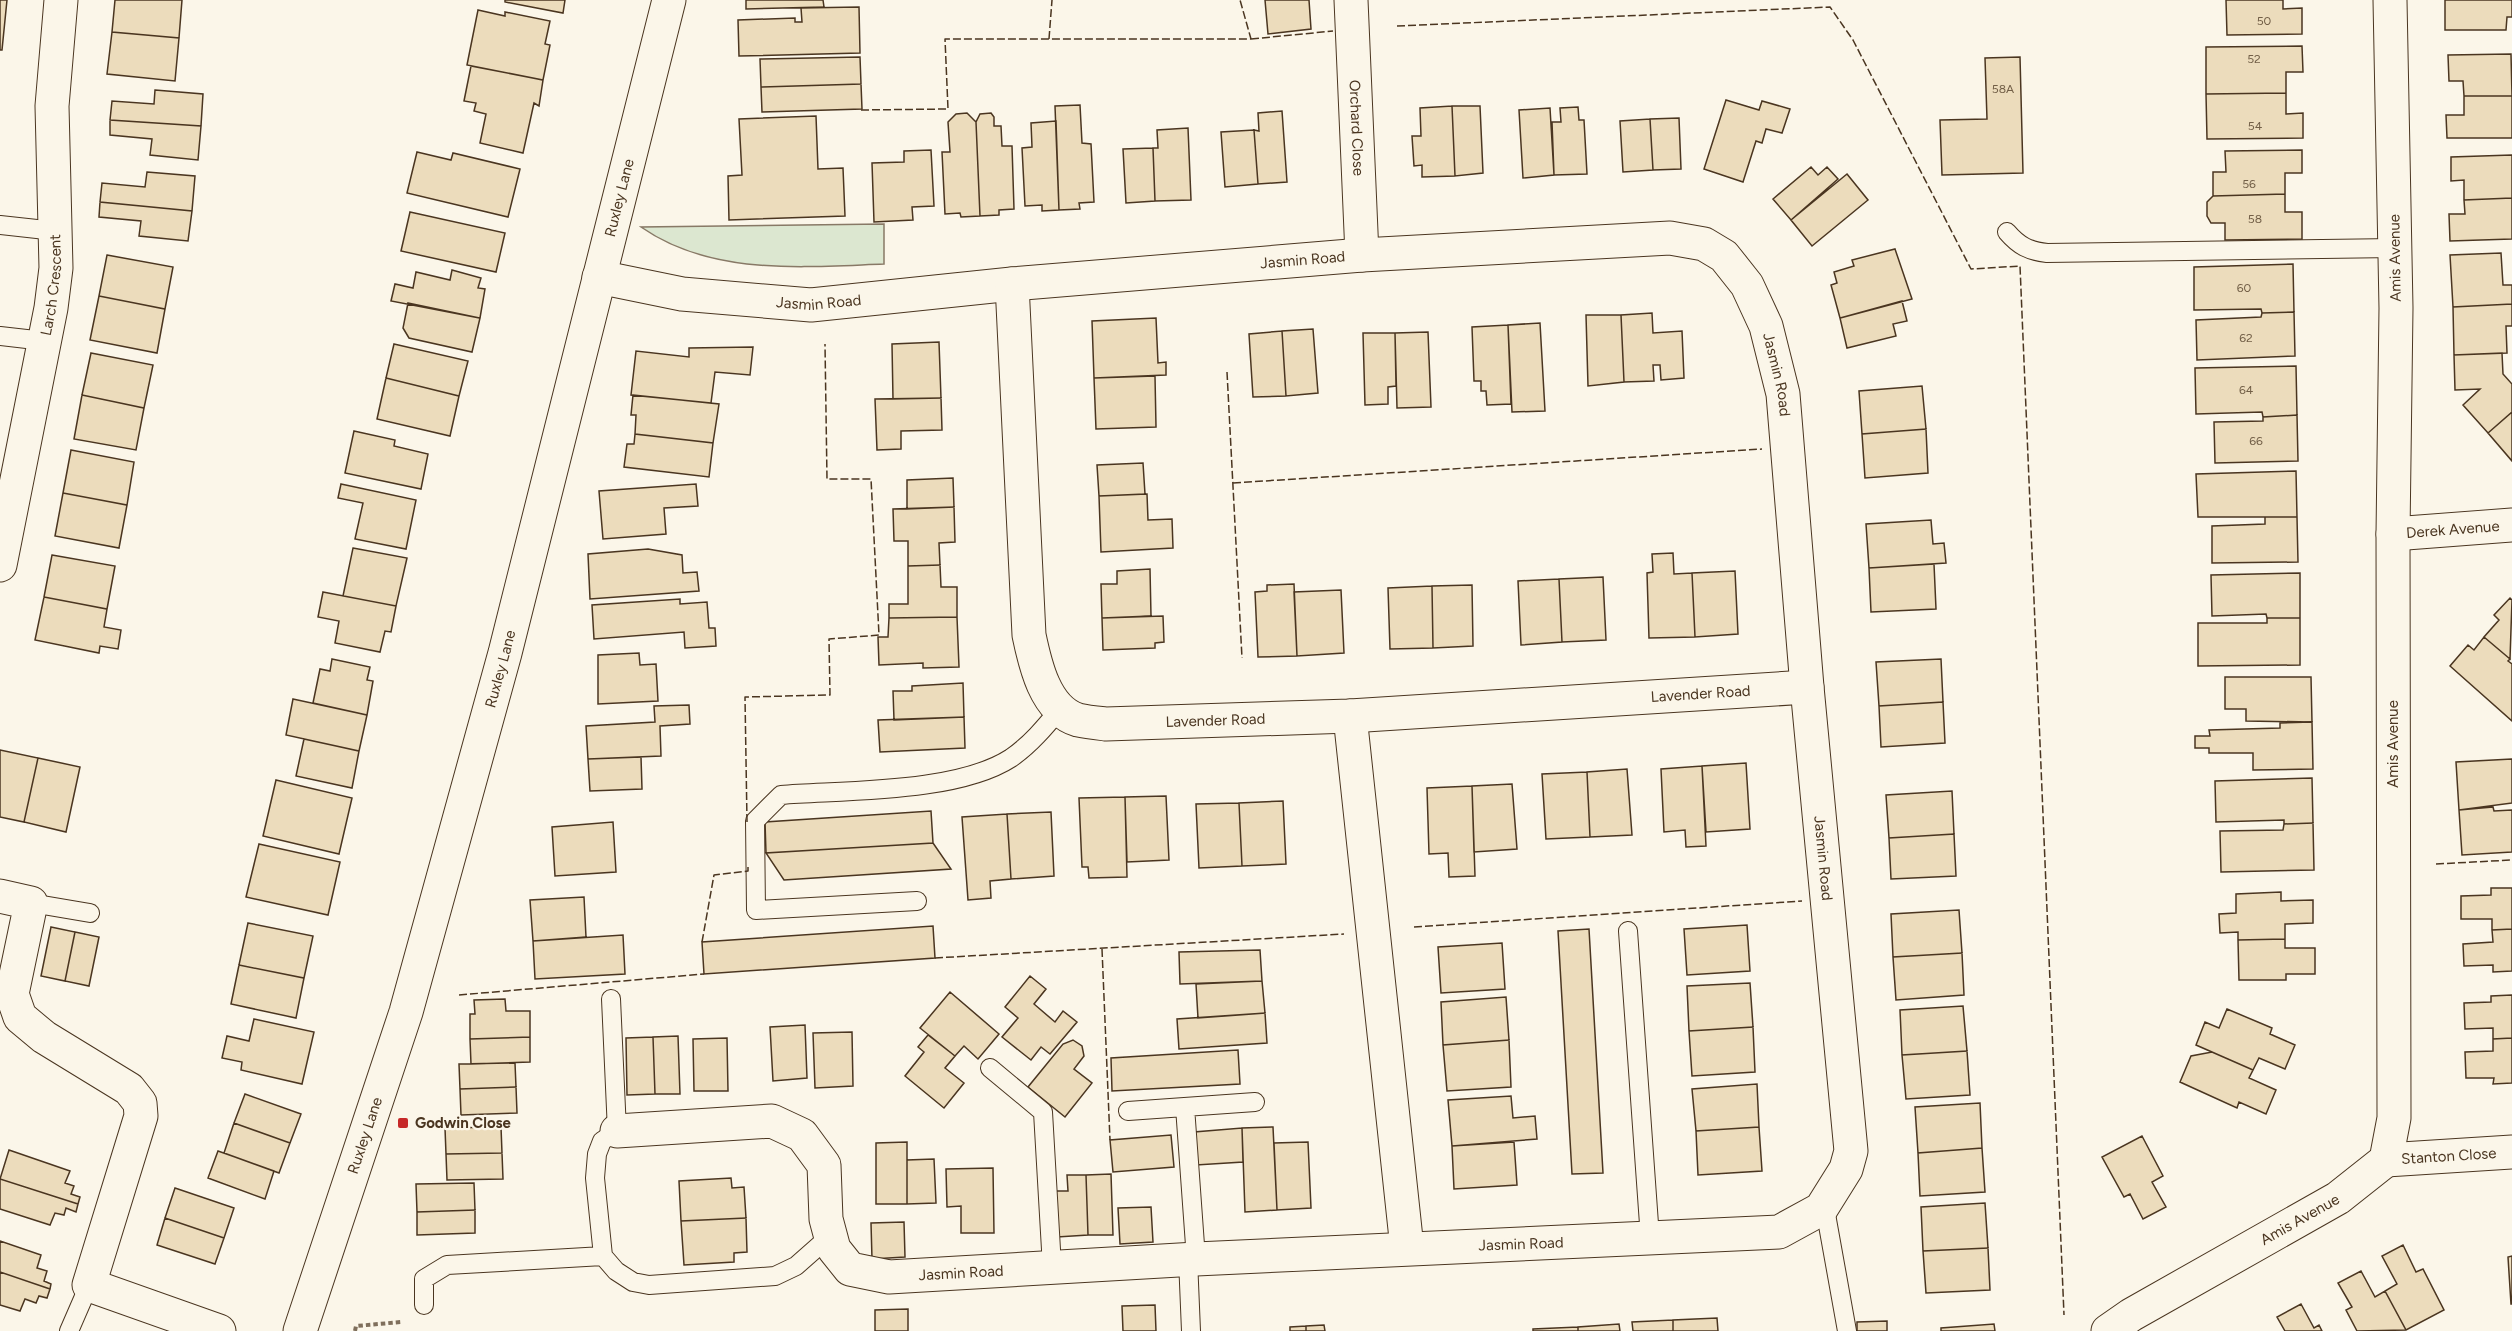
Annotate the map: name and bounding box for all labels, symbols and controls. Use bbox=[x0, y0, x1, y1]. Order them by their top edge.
house number: 50 bbox=[2257, 14, 2272, 28]
house number: 52 bbox=[2247, 52, 2261, 66]
street label: Orchard Close bbox=[1345, 79, 1368, 176]
house number: 58A bbox=[1992, 82, 2014, 96]
house number: 54 bbox=[2248, 119, 2263, 133]
street label: Ruxley Lane bbox=[601, 157, 638, 239]
house number: 56 bbox=[2242, 177, 2256, 191]
house number: 58 bbox=[2248, 212, 2262, 226]
street label: Amis Avenue bbox=[2385, 214, 2405, 302]
street label: Larch Crescent bbox=[37, 234, 65, 337]
street label: Jasmin Road bbox=[1259, 247, 1346, 272]
house number: 60 bbox=[2237, 281, 2252, 295]
street label: Jasmin Road bbox=[776, 291, 862, 314]
street label: Jasmin Road bbox=[1759, 331, 1794, 417]
house number: 62 bbox=[2239, 331, 2253, 345]
house number: 64 bbox=[2239, 383, 2254, 397]
house number: 66 bbox=[2249, 434, 2263, 448]
street label: Derek Avenue bbox=[2405, 517, 2500, 542]
street label: Ruxley Lane bbox=[481, 628, 519, 710]
street label: Lavender Road bbox=[1650, 682, 1751, 706]
street label: Amis Avenue bbox=[2384, 700, 2402, 788]
street label: Lavender Road bbox=[1165, 710, 1266, 731]
street label: Jasmin Road bbox=[1810, 815, 1836, 901]
street label: Ruxley Lane bbox=[344, 1095, 386, 1176]
place label: Godwin Close bbox=[415, 1114, 512, 1132]
marker: Godwin Close bbox=[396, 1116, 410, 1130]
street label: Stanton Close bbox=[2401, 1144, 2497, 1168]
street label: Amis Avenue bbox=[2257, 1190, 2343, 1249]
street label: Jasmin Road bbox=[1478, 1234, 1564, 1254]
street label: Jasmin Road bbox=[918, 1262, 1004, 1284]

